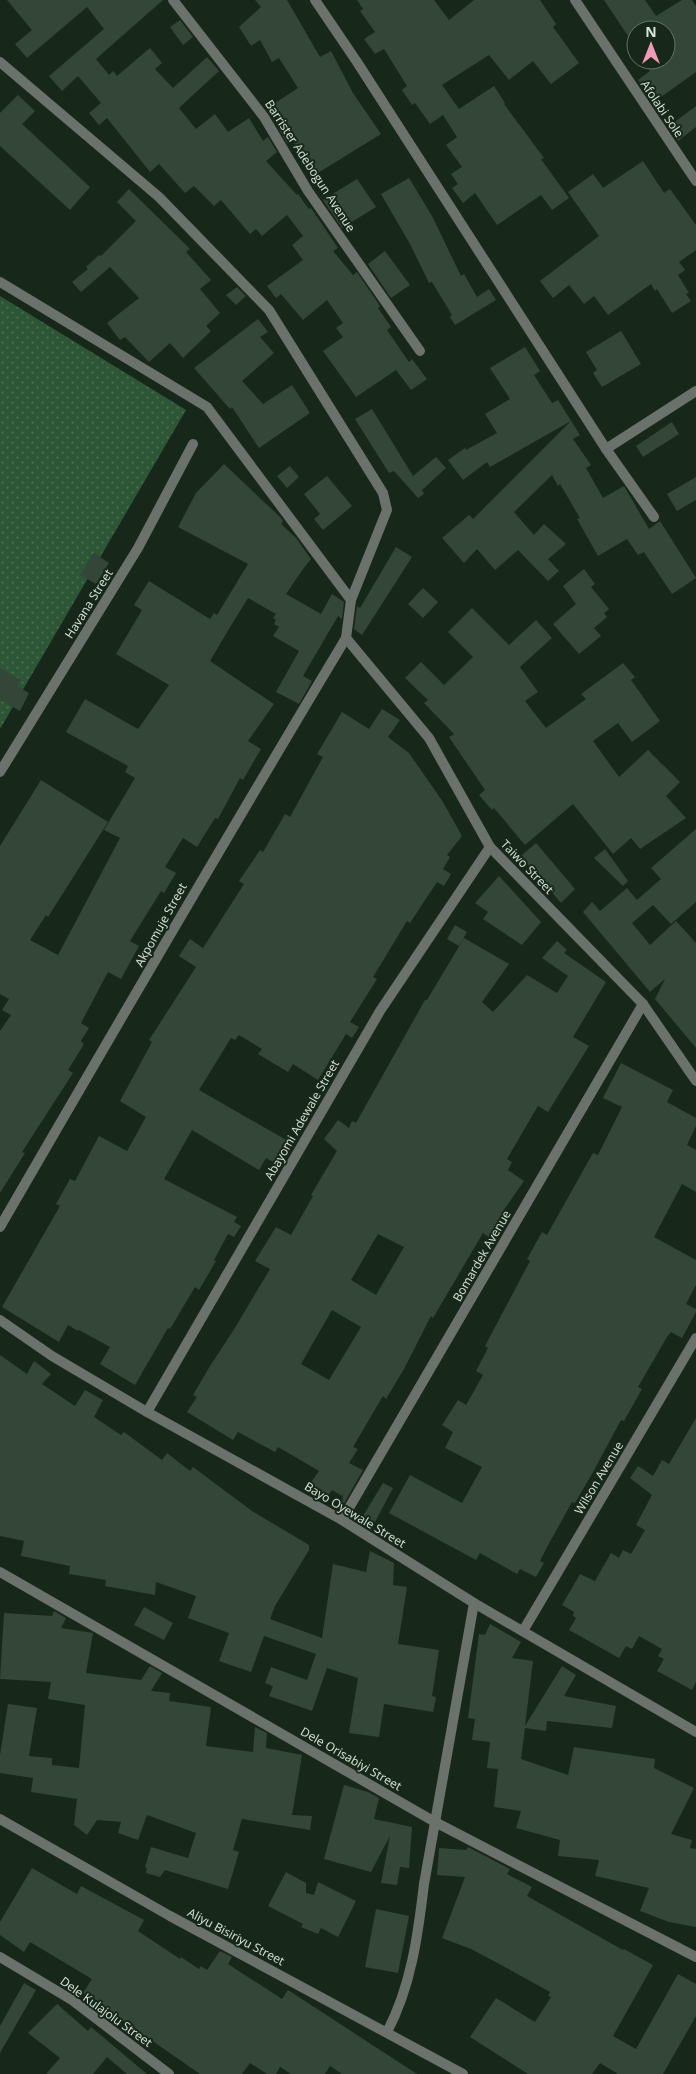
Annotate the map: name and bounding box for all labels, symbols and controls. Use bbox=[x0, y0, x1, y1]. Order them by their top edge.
north arrow bbox=[626, 20, 676, 70]
text: N bbox=[645, 22, 657, 41]
street label: Afolabi Sole bbox=[637, 77, 688, 141]
street label: Barrister Adebogun Avenue bbox=[261, 96, 360, 235]
street label: Havana Street bbox=[60, 566, 117, 642]
street label: Taiwo Street bbox=[497, 836, 558, 898]
street label: Akpomuje Street bbox=[131, 880, 191, 970]
street label: Abayomi Adewale Street bbox=[260, 1057, 343, 1183]
street label: Bomardek Avenue bbox=[448, 1207, 515, 1305]
street label: Wilson Avenue bbox=[570, 1438, 627, 1517]
street label: Bayo Oyewale Street bbox=[301, 1478, 409, 1552]
street label: Dele Orisabiyi Street bbox=[298, 1723, 405, 1794]
street label: Aliyu Bisiriyu Street bbox=[185, 1904, 288, 1969]
street label: Dele Kulajolu Street bbox=[57, 1972, 156, 2051]

